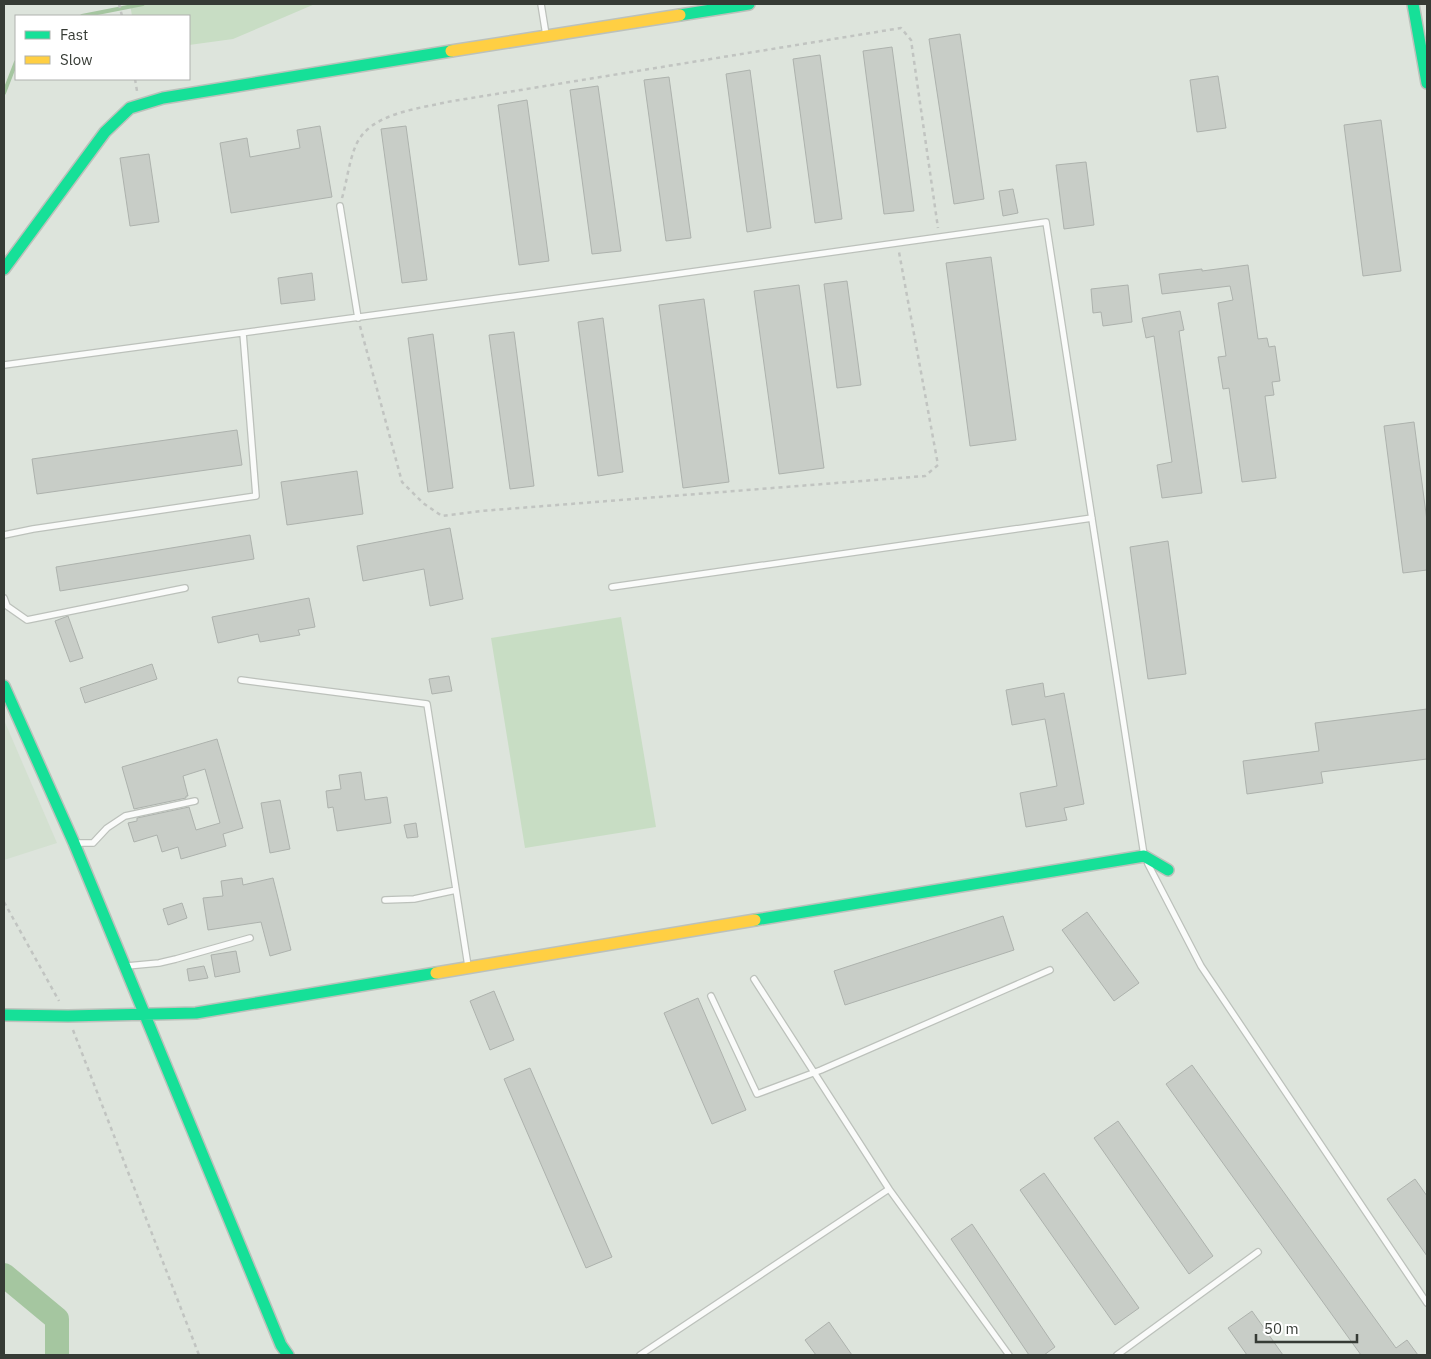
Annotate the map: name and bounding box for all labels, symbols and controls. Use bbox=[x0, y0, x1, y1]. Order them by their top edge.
legend bbox=[15, 15, 190, 80]
text: Fast bbox=[60, 25, 88, 44]
text: Slow bbox=[60, 50, 93, 69]
scale bar bbox=[1256, 1312, 1357, 1344]
text: 50 m bbox=[1264, 1319, 1299, 1338]

